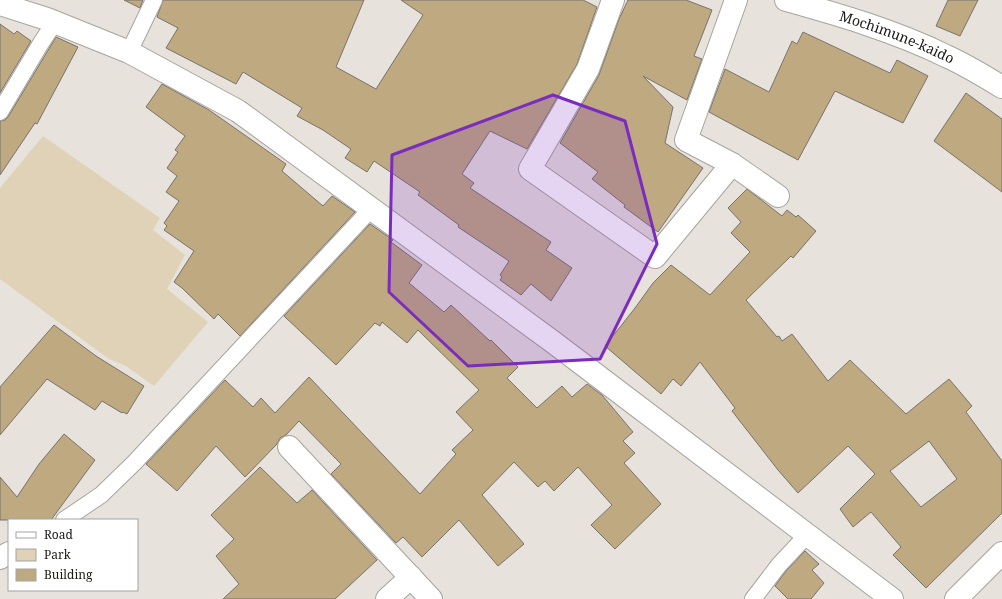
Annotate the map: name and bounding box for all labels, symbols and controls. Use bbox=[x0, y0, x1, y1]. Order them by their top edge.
street label: Mochimune-kaido bbox=[837, 6, 958, 68]
legend bbox=[8, 519, 138, 591]
text: Road bbox=[44, 526, 74, 543]
text: Park bbox=[44, 546, 72, 563]
text: Building bbox=[44, 566, 93, 583]

